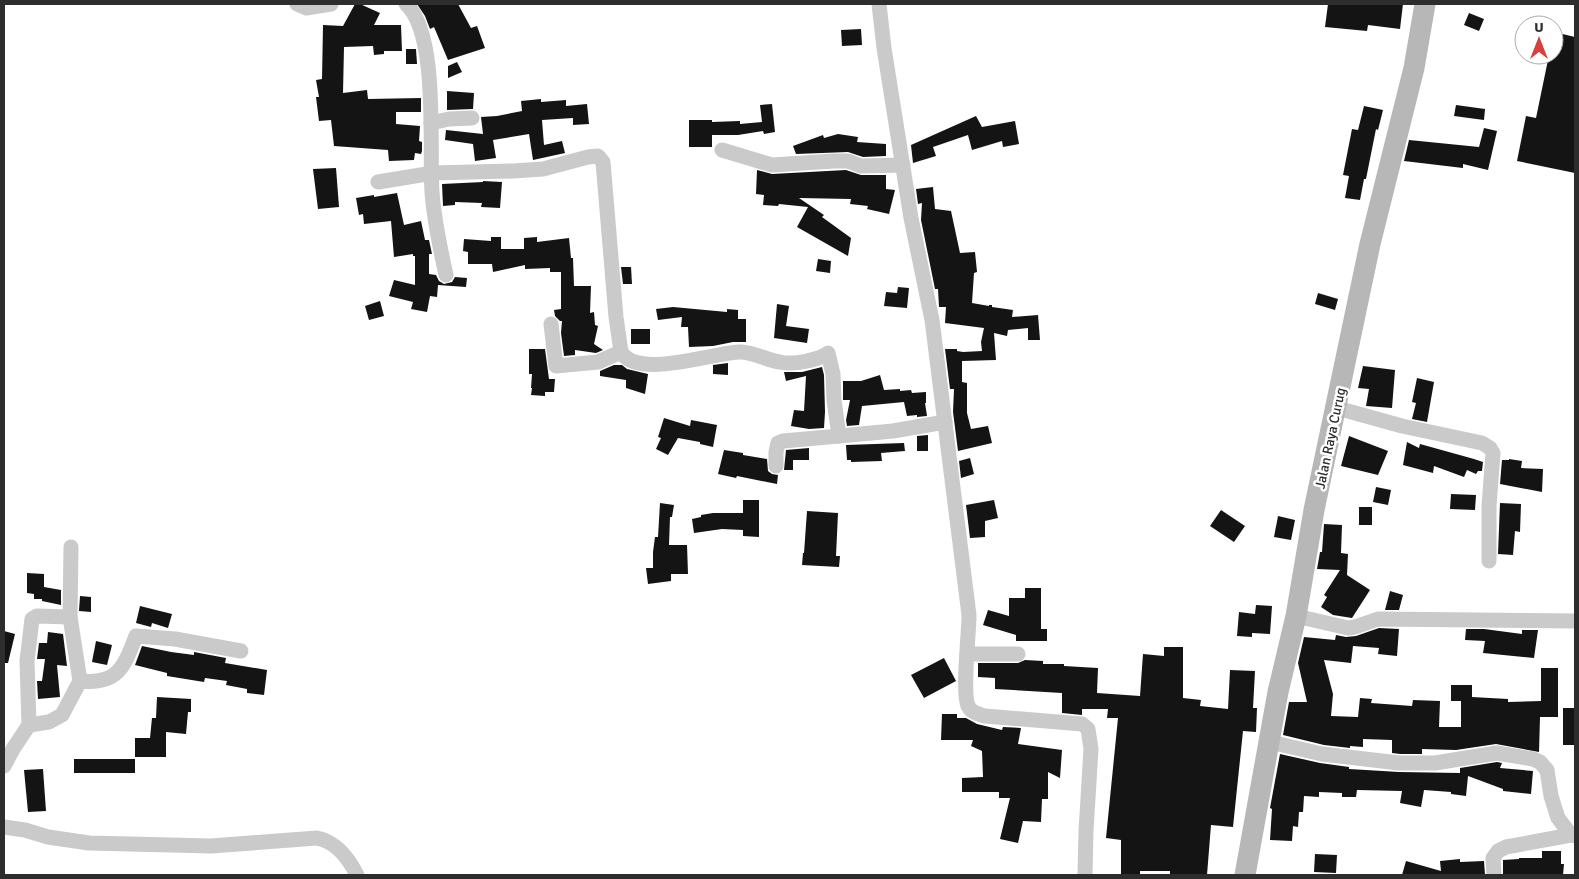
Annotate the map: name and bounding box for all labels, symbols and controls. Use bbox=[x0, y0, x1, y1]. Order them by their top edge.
north arrow bbox=[1514, 15, 1564, 65]
text: U bbox=[1534, 19, 1544, 36]
street label: Jalan Raya Curug bbox=[1311, 386, 1350, 490]

